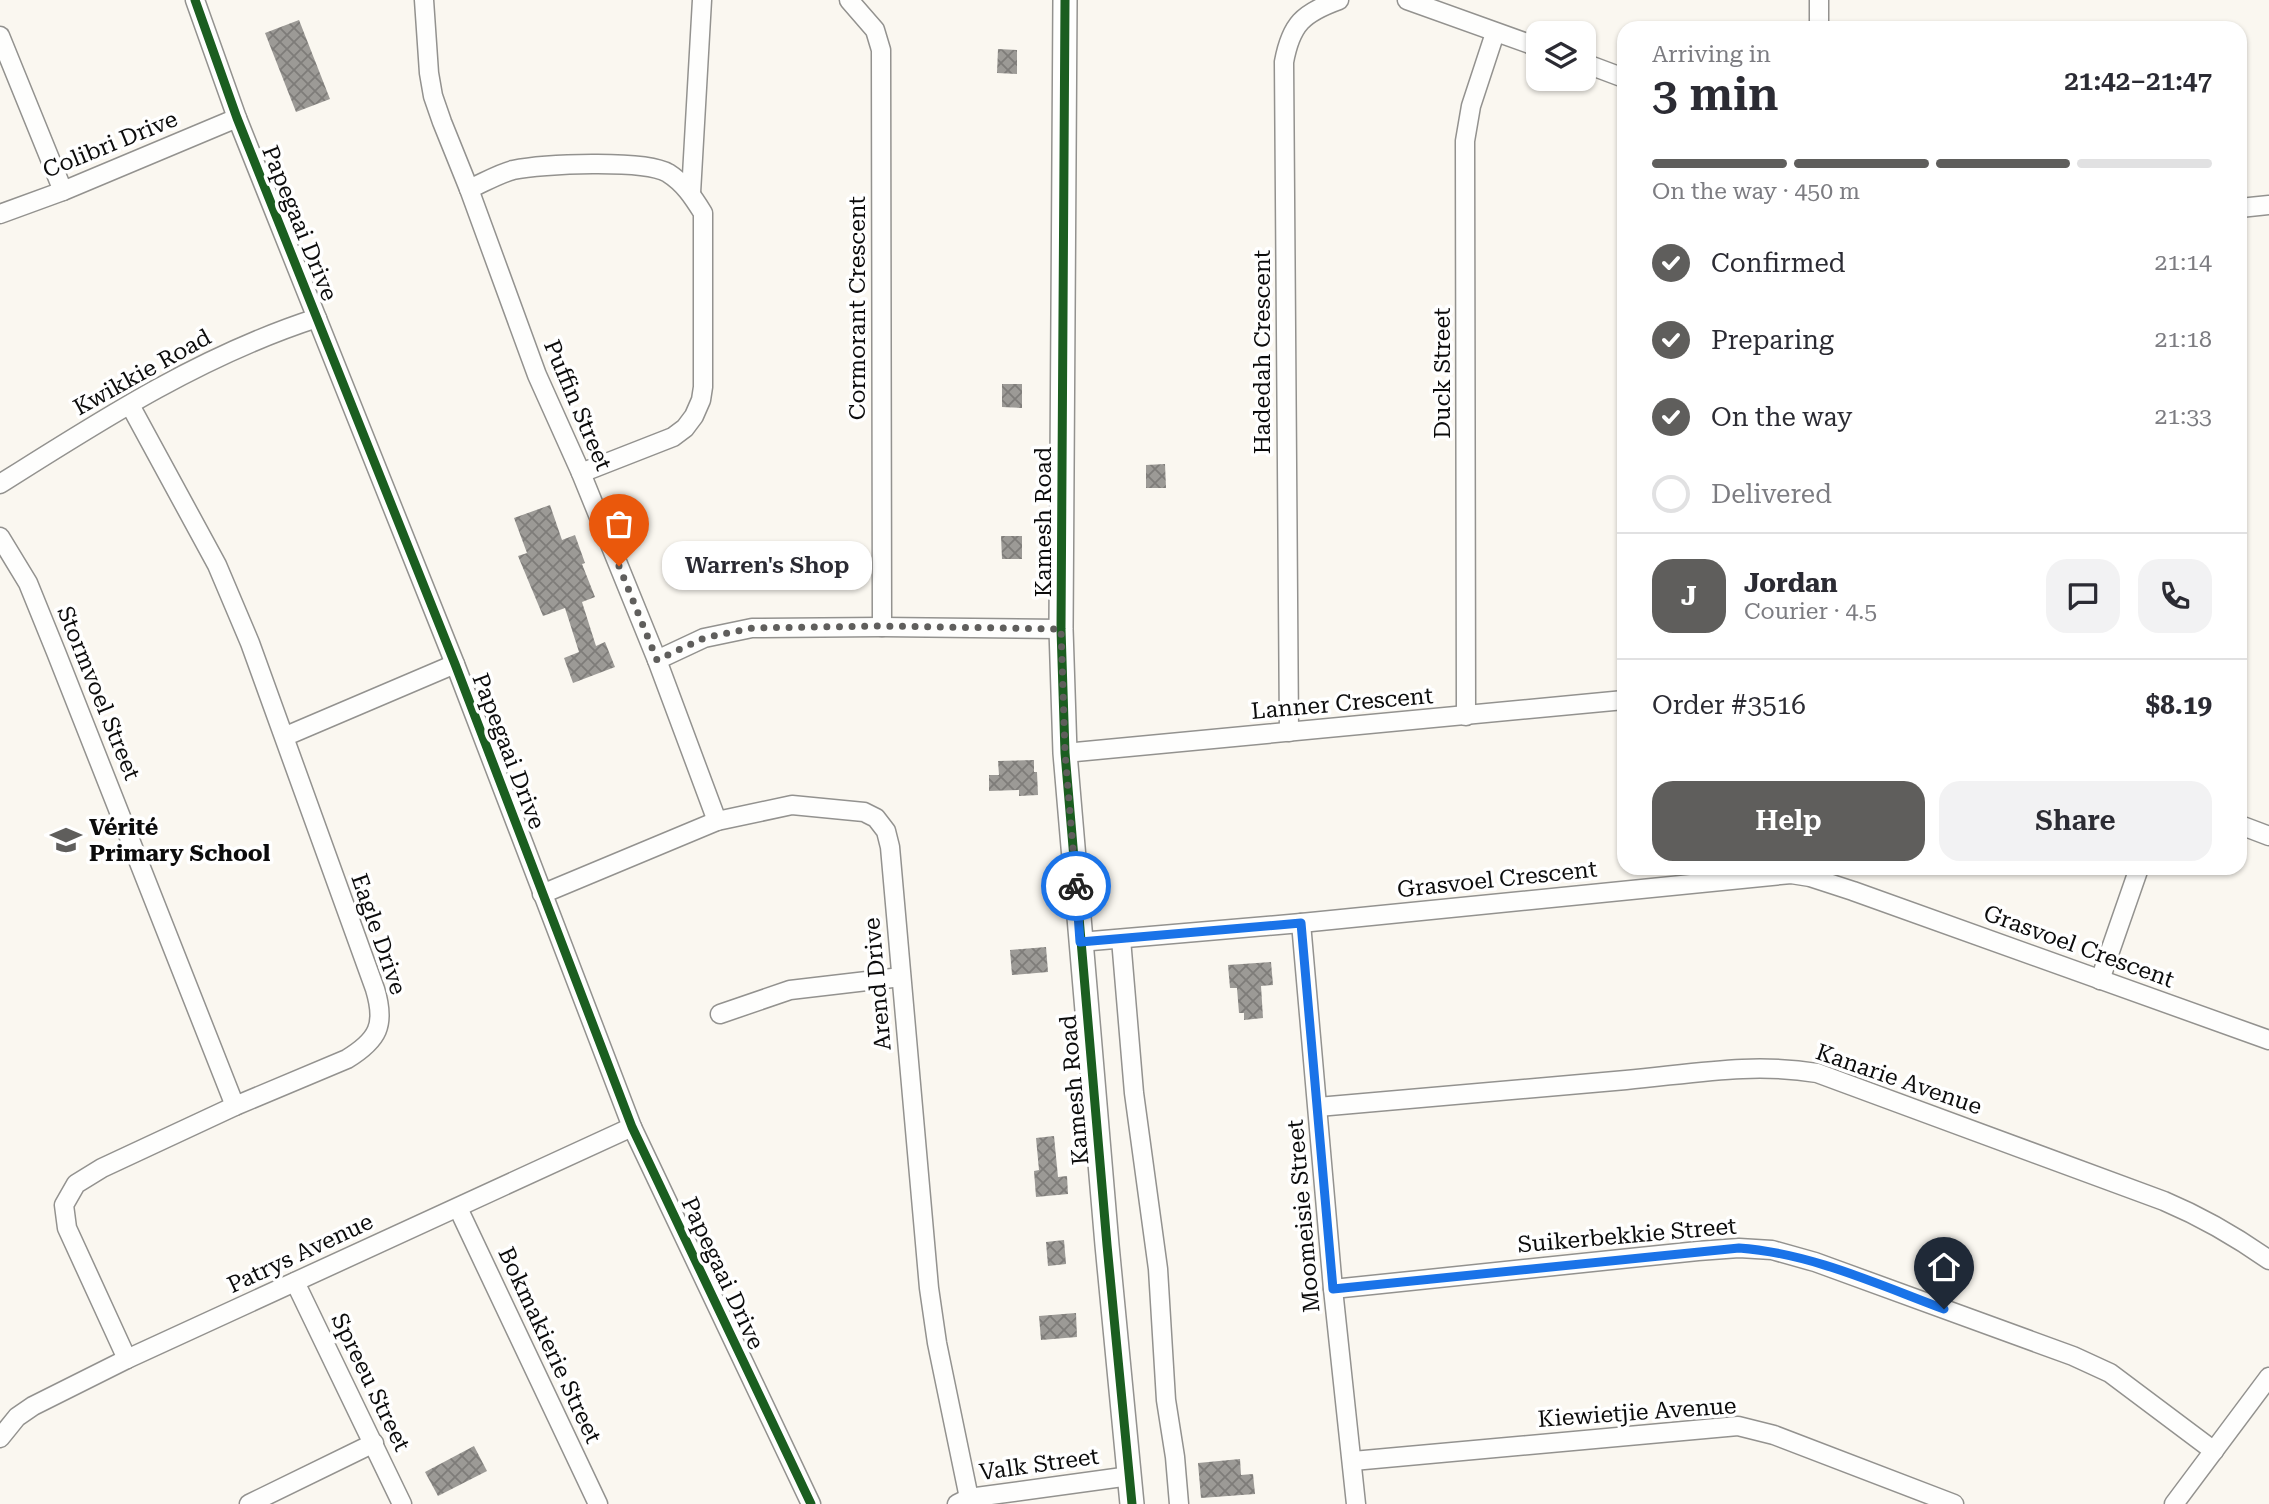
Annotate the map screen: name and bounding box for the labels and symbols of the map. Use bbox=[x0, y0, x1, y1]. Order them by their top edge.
street label: Colibri Drive bbox=[39, 105, 181, 184]
street label: Papegaai Drive bbox=[256, 142, 343, 305]
street label: Cormorant Crescent bbox=[844, 195, 871, 420]
street label: Hadedah Crescent bbox=[1249, 249, 1276, 454]
street label: Duck Street bbox=[1429, 307, 1456, 439]
street label: Kwikkie Road bbox=[69, 323, 216, 421]
street label: Puffin Street bbox=[538, 336, 617, 475]
street label: Kamesh Road bbox=[1030, 446, 1057, 597]
pin bbox=[589, 494, 649, 566]
callout: Warren's Shop bbox=[661, 542, 871, 590]
street label: Stormvoel Street bbox=[51, 602, 146, 784]
street label: Papegaai Drive bbox=[466, 669, 551, 833]
street label: Lanner Crescent bbox=[1250, 682, 1435, 725]
place label: Vérité Primary School bbox=[89, 814, 271, 867]
school or university icon: Vérité Primary School bbox=[49, 823, 83, 857]
courier bbox=[1041, 851, 1111, 921]
street label: Grasvoel Crescent bbox=[1396, 856, 1599, 903]
street label: Eagle Drive bbox=[345, 870, 412, 998]
street label: Grasvoel Crescent bbox=[1980, 899, 2178, 994]
street label: Arend Drive bbox=[858, 916, 897, 1052]
street label: Kamesh Road bbox=[1054, 1014, 1095, 1166]
street label: Kanarie Avenue bbox=[1812, 1038, 1985, 1121]
street label: Moomeisie Street bbox=[1282, 1118, 1325, 1314]
street label: Papegaai Drive bbox=[675, 1193, 770, 1354]
street label: Patrys Avenue bbox=[223, 1208, 377, 1299]
street label: Suikerbekkie Street bbox=[1517, 1212, 1738, 1259]
pin bbox=[1914, 1237, 1974, 1309]
street label: Bokmakierie Street bbox=[492, 1243, 607, 1448]
street label: Spreeu Street bbox=[326, 1309, 416, 1456]
street label: Kiewietjie Avenue bbox=[1537, 1392, 1737, 1433]
street label: Valk Street bbox=[978, 1443, 1101, 1486]

